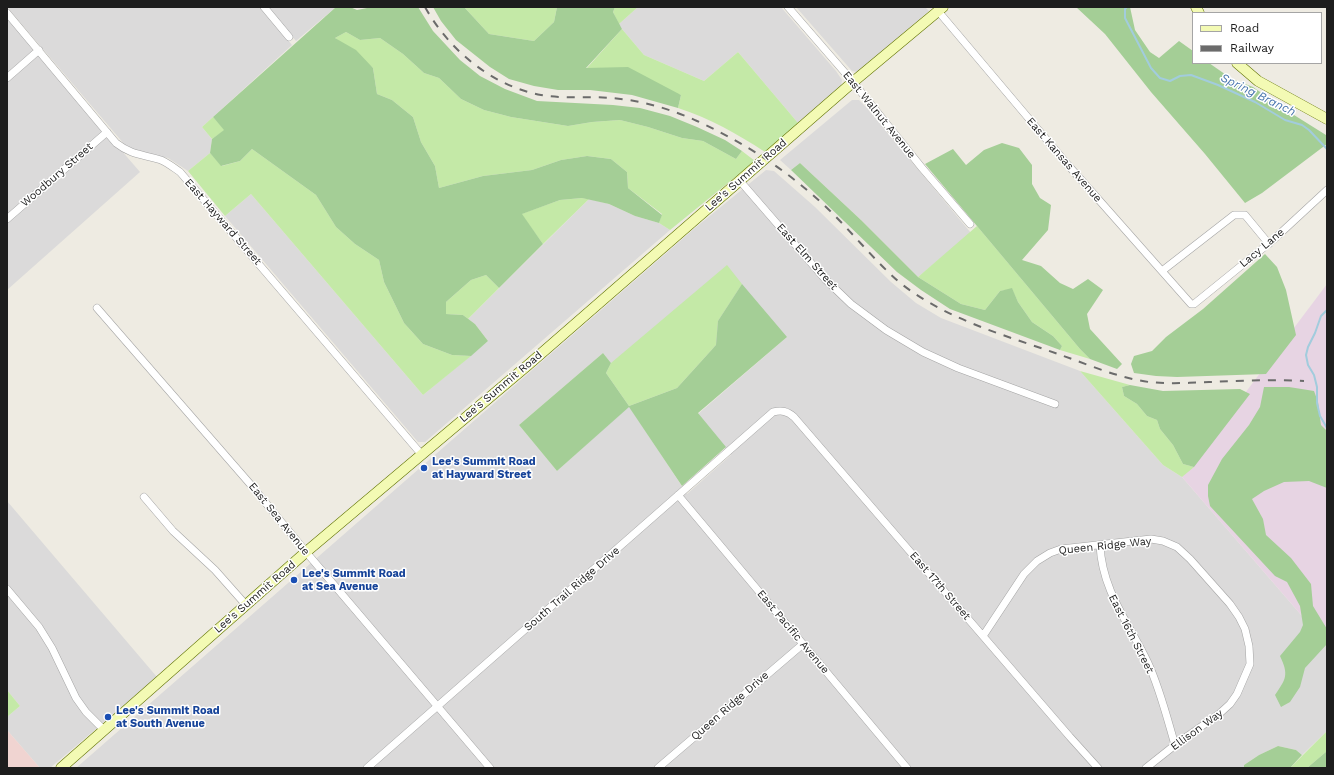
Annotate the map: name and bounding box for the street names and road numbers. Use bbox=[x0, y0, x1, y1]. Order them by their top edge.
street label: East Walnut Avenue bbox=[840, 69, 918, 161]
street label: East Kansas Avenue bbox=[1024, 115, 1104, 205]
street label: Lee's Summit Road bbox=[702, 136, 790, 214]
street label: Woodbury Street bbox=[18, 140, 96, 210]
street label: East Hayward Street bbox=[182, 176, 264, 268]
street label: East Elm Street bbox=[774, 221, 840, 293]
street label: Lacy Lane bbox=[1237, 226, 1287, 270]
street label: Lee's Summit Road bbox=[457, 349, 545, 425]
street label: East Sea Avenue bbox=[246, 480, 312, 558]
street label: Queen Ridge Way bbox=[1058, 535, 1152, 557]
street label: South Trail Ridge Drive bbox=[521, 544, 623, 634]
street label: East 17th Street bbox=[907, 549, 973, 623]
street label: Lee's Summit Road bbox=[211, 558, 299, 636]
street label: East Pacific Avenue bbox=[754, 587, 832, 677]
street label: East 16th Street bbox=[1105, 592, 1157, 676]
street label: Queen Ridge Drive bbox=[688, 669, 772, 743]
street label: Ellison Way bbox=[1168, 707, 1226, 753]

